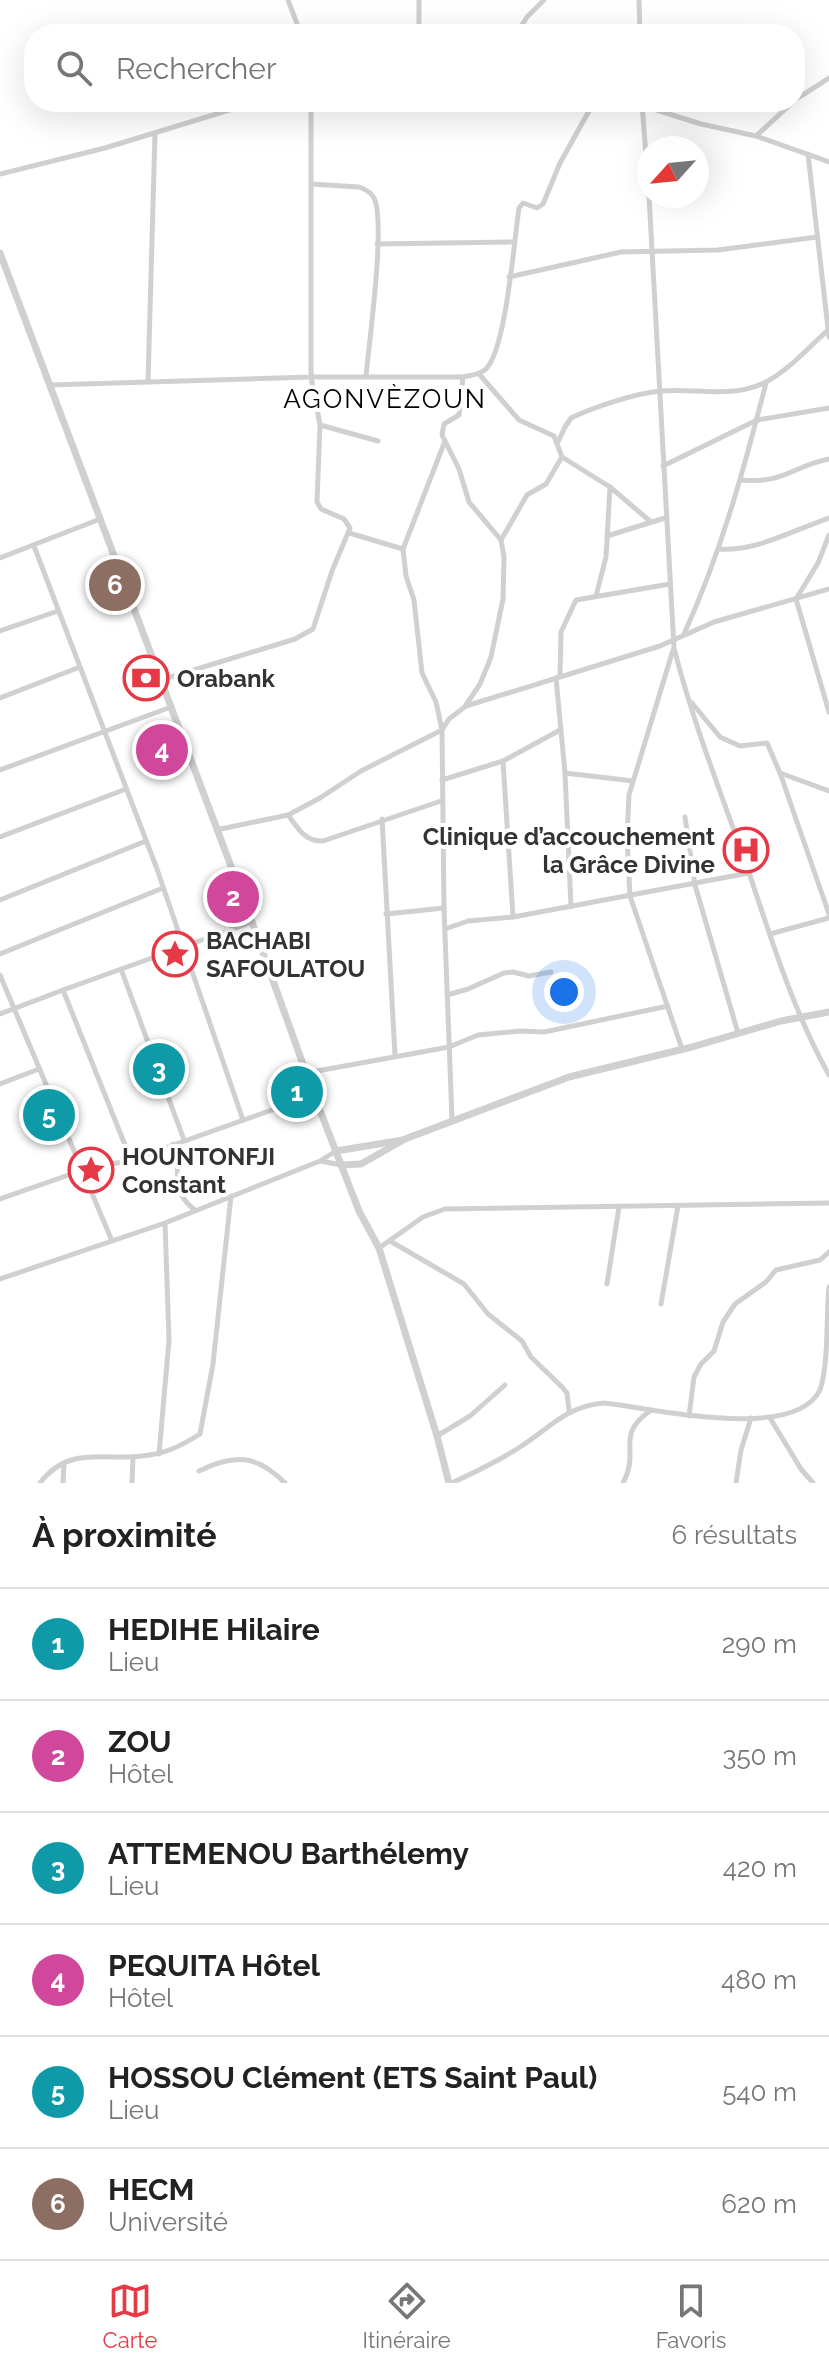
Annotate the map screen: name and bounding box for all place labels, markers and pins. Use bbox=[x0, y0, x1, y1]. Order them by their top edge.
pin: 6 bbox=[89, 555, 141, 615]
bank icon: Orabank bbox=[122, 654, 170, 702]
place label: Orabank bbox=[177, 664, 276, 693]
pin: 4 bbox=[136, 720, 188, 780]
place label: Clinique d’accouchement la Grâce Divine bbox=[423, 822, 715, 879]
hospital icon: Clinique d’accouchement la Grâce Divine bbox=[722, 826, 770, 874]
pin: 2 bbox=[207, 867, 259, 927]
place label: BACHABI SAFOULATOU bbox=[206, 926, 365, 983]
place icon: BACHABI SAFOULATOU bbox=[151, 930, 199, 978]
pin: 3 bbox=[133, 1039, 185, 1099]
pin: 1 bbox=[271, 1062, 323, 1122]
pin: 5 bbox=[23, 1085, 75, 1145]
place label: HOUNTONFJI Constant bbox=[122, 1142, 275, 1199]
place icon: HOUNTONFJI Constant bbox=[67, 1146, 115, 1194]

